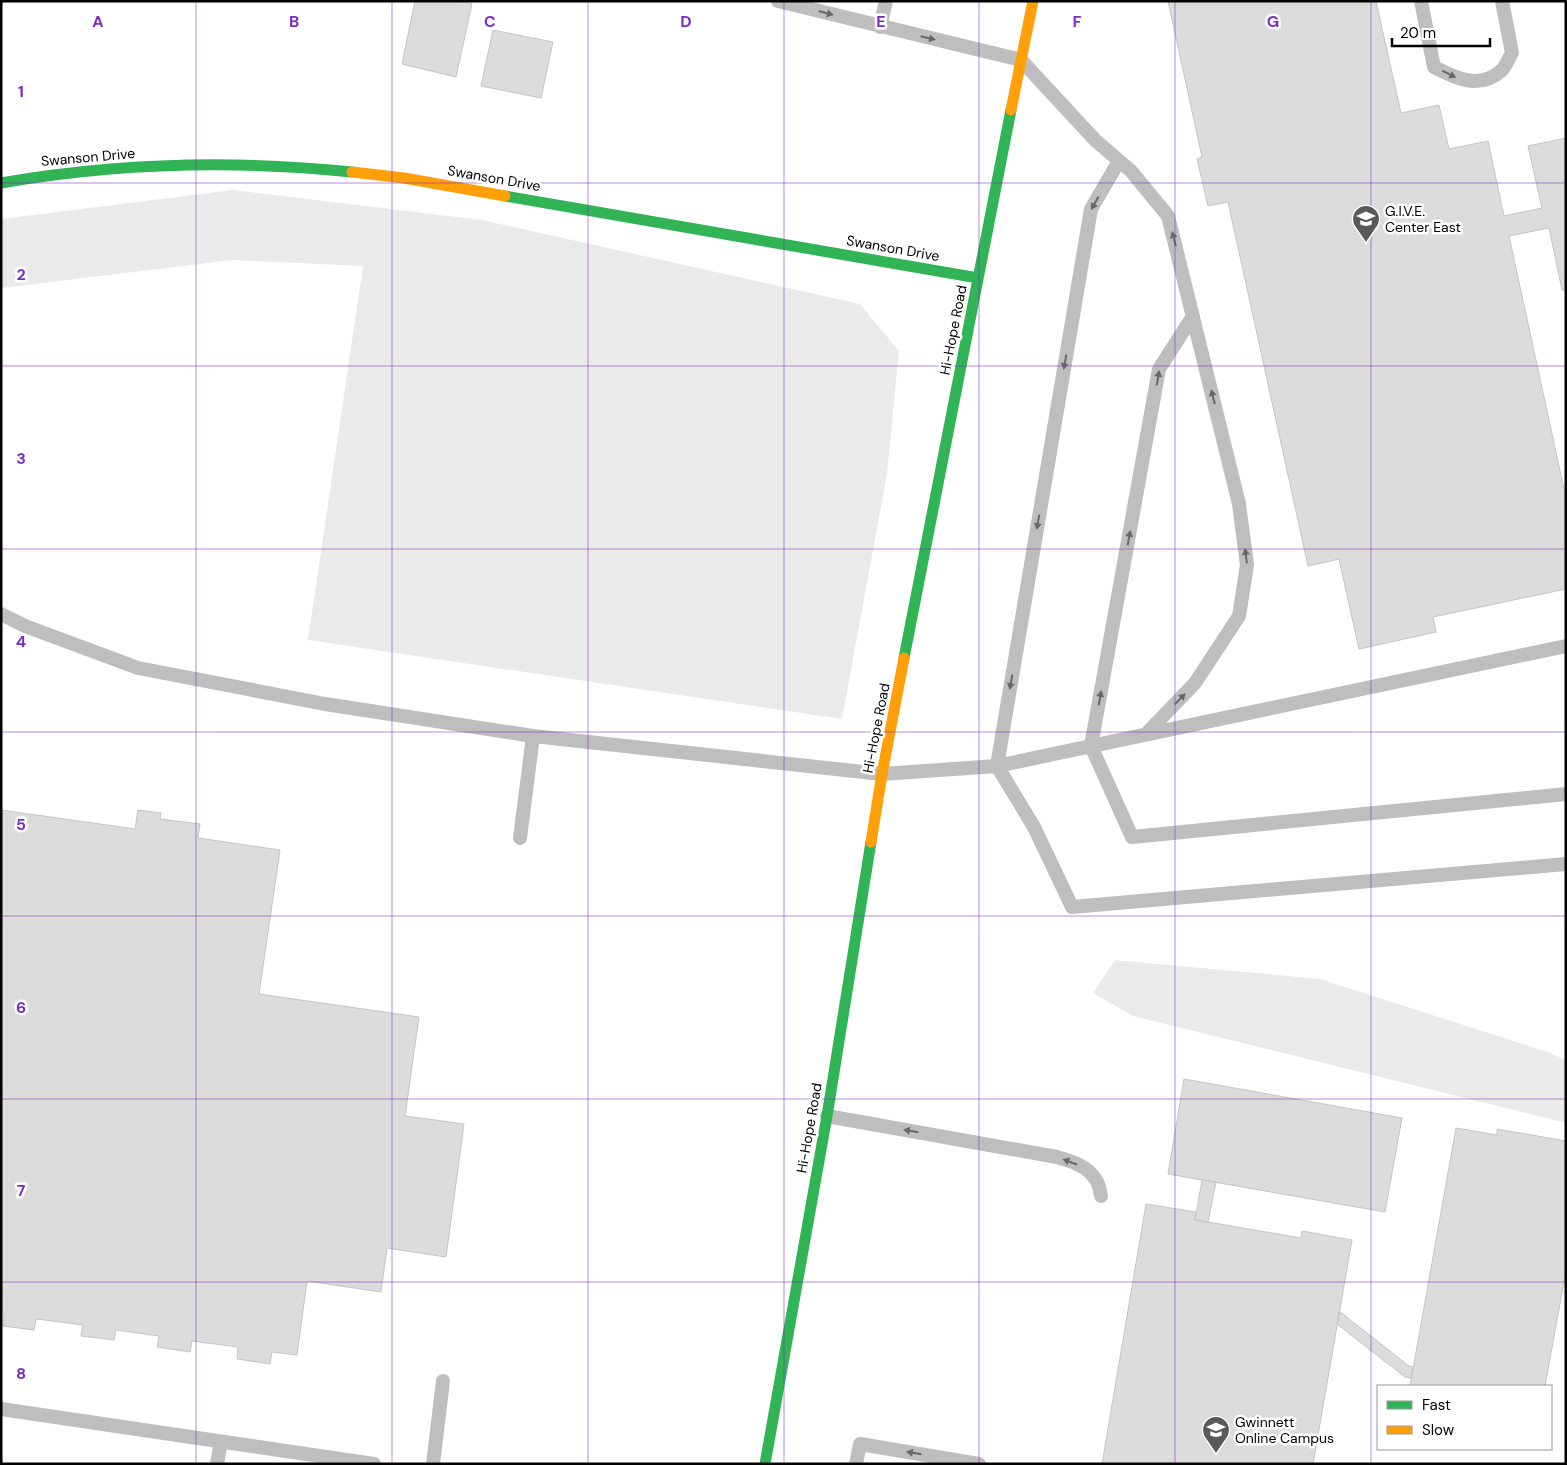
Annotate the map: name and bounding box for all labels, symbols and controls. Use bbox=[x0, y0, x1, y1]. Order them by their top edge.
one-way arrow bbox=[818, 9, 833, 17]
text: A bbox=[92, 11, 104, 32]
text: B bbox=[289, 11, 299, 32]
text: C bbox=[484, 11, 496, 32]
text: D bbox=[680, 11, 692, 32]
text: E bbox=[876, 11, 886, 32]
text: F bbox=[1073, 11, 1082, 32]
text: G bbox=[1267, 11, 1279, 32]
scale bar bbox=[1392, 15, 1490, 47]
text: 20 m bbox=[1400, 23, 1436, 43]
one-way arrow bbox=[920, 34, 935, 42]
one-way arrow bbox=[1442, 70, 1457, 78]
text: 1 bbox=[18, 81, 24, 102]
street label: Swanson Drive bbox=[40, 144, 136, 170]
street label: Swanson Drive bbox=[446, 161, 542, 195]
one-way arrow bbox=[1091, 195, 1099, 210]
place label: G.I.V.E. Center East bbox=[1385, 202, 1461, 236]
school or university icon: G.I.V.E. Center East bbox=[1351, 204, 1381, 243]
street label: Swanson Drive bbox=[845, 231, 941, 265]
one-way arrow bbox=[1170, 232, 1178, 247]
text: 2 bbox=[16, 264, 26, 285]
street label: Hi-Hope Road bbox=[935, 283, 971, 377]
one-way arrow bbox=[1061, 354, 1069, 370]
one-way arrow bbox=[1154, 370, 1162, 386]
one-way arrow bbox=[1209, 390, 1217, 405]
text: 3 bbox=[16, 448, 26, 469]
one-way arrow bbox=[1033, 515, 1041, 531]
one-way arrow bbox=[1125, 530, 1133, 546]
one-way arrow bbox=[1242, 548, 1250, 564]
text: 4 bbox=[16, 631, 26, 652]
one-way arrow bbox=[1006, 675, 1014, 691]
street label: Hi-Hope Road bbox=[858, 681, 894, 775]
one-way arrow bbox=[1096, 689, 1104, 705]
one-way arrow bbox=[1174, 693, 1186, 705]
text: 5 bbox=[16, 814, 26, 835]
text: 6 bbox=[16, 997, 26, 1018]
street label: Hi-Hope Road bbox=[792, 1081, 826, 1175]
one-way arrow bbox=[903, 1127, 919, 1135]
one-way arrow bbox=[1063, 1158, 1078, 1165]
text: 7 bbox=[17, 1180, 26, 1201]
text: 8 bbox=[16, 1363, 26, 1384]
legend bbox=[1377, 1385, 1552, 1450]
text: Fast bbox=[1422, 1395, 1451, 1415]
place label: Gwinnett Online Campus bbox=[1235, 1413, 1334, 1447]
school or university icon: Gwinnett Online Campus bbox=[1201, 1415, 1231, 1454]
text: Slow bbox=[1422, 1420, 1455, 1440]
one-way arrow bbox=[906, 1448, 922, 1456]

